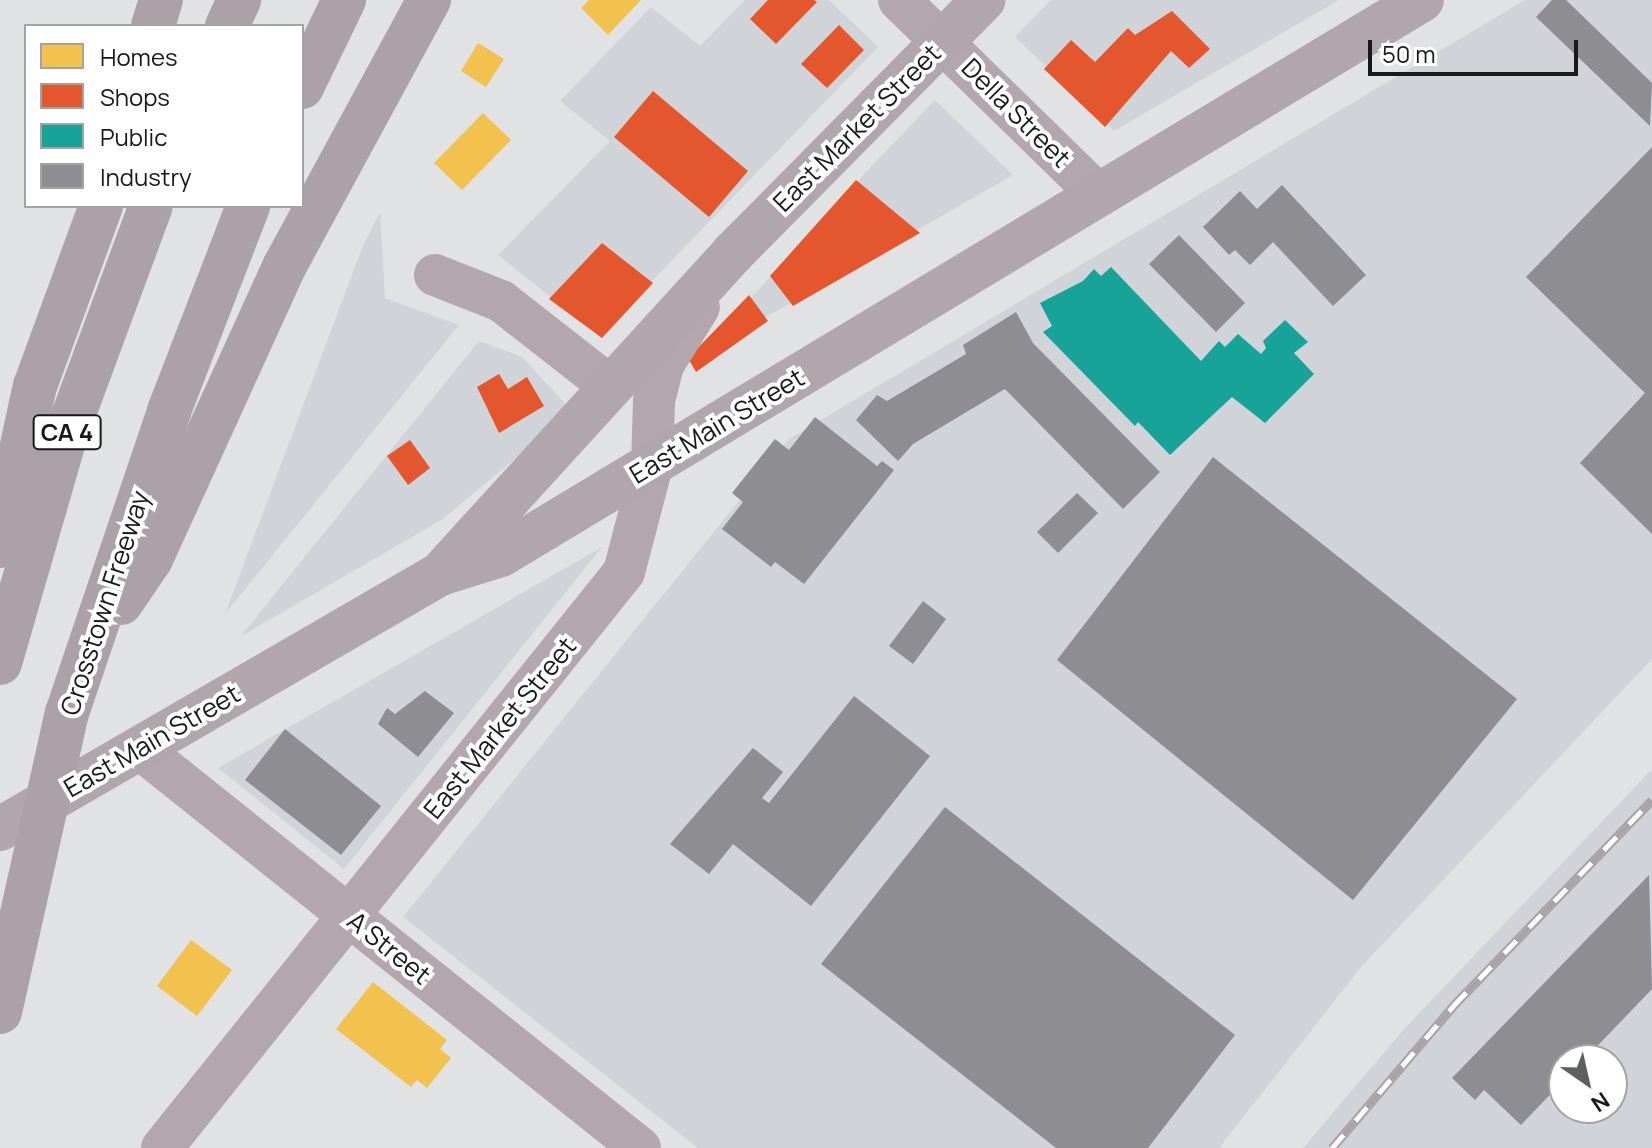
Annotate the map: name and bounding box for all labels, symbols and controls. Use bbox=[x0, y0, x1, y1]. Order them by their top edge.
legend bbox=[24, 24, 304, 208]
scale bar bbox=[1372, 24, 1582, 74]
text: 50 m bbox=[1382, 37, 1436, 70]
street label: East Market Street bbox=[767, 38, 947, 218]
text: Homes bbox=[100, 40, 178, 73]
street label: Della Street bbox=[955, 52, 1077, 174]
text: Shops bbox=[100, 80, 170, 113]
text: Public bbox=[100, 120, 167, 153]
text: Industry bbox=[100, 160, 192, 193]
street label: East Main Street bbox=[624, 362, 810, 490]
road number: CA 4 bbox=[31, 412, 103, 452]
street label: Crosstown Freeway bbox=[54, 487, 156, 719]
street label: East Market Street bbox=[417, 631, 583, 825]
street label: East Main Street bbox=[59, 678, 245, 804]
street label: A Street bbox=[341, 905, 437, 991]
north arrow bbox=[1548, 1044, 1628, 1124]
text: N bbox=[1585, 1085, 1615, 1119]

